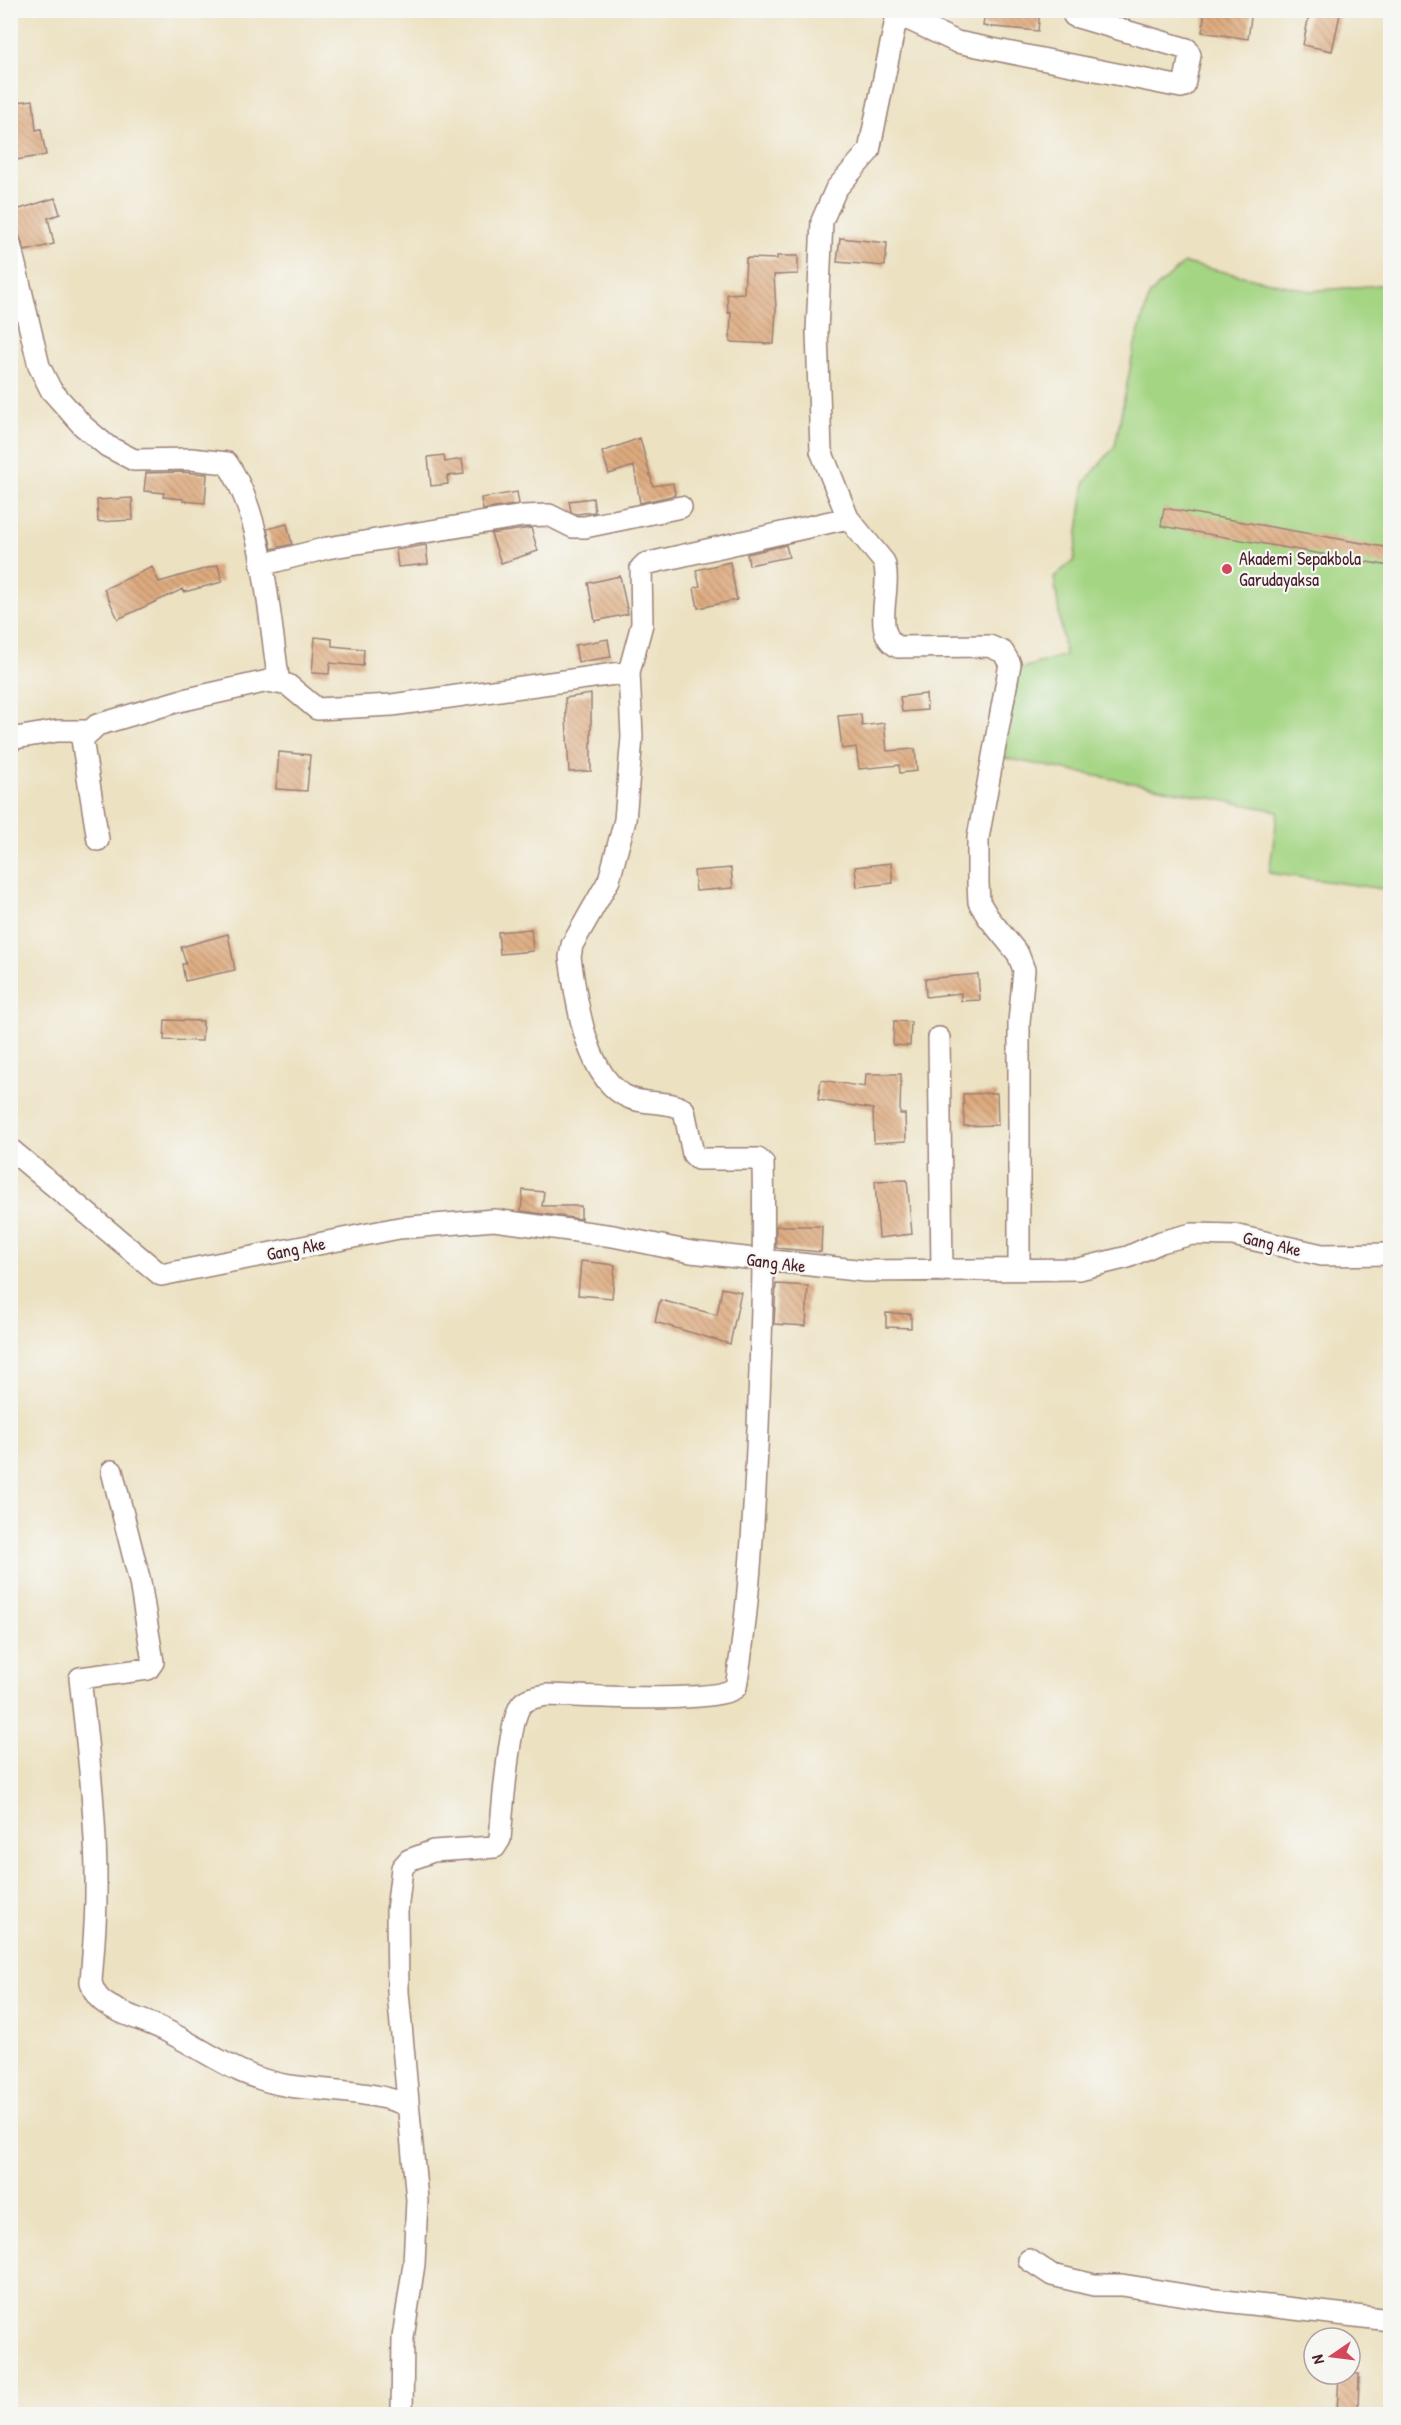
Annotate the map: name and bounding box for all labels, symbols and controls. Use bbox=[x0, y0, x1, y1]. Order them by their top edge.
place label: Akademi Sepakbola Garudayaksa bbox=[1239, 546, 1361, 592]
marker: Akademi Sepakbola Garudayaksa bbox=[1220, 562, 1234, 576]
street label: Gang Ake bbox=[1240, 1225, 1304, 1262]
street label: Gang Ake bbox=[264, 1231, 327, 1266]
street label: Gang Ake bbox=[745, 1246, 807, 1279]
north arrow bbox=[1302, 2326, 1362, 2386]
text: N bbox=[1306, 2352, 1329, 2366]

